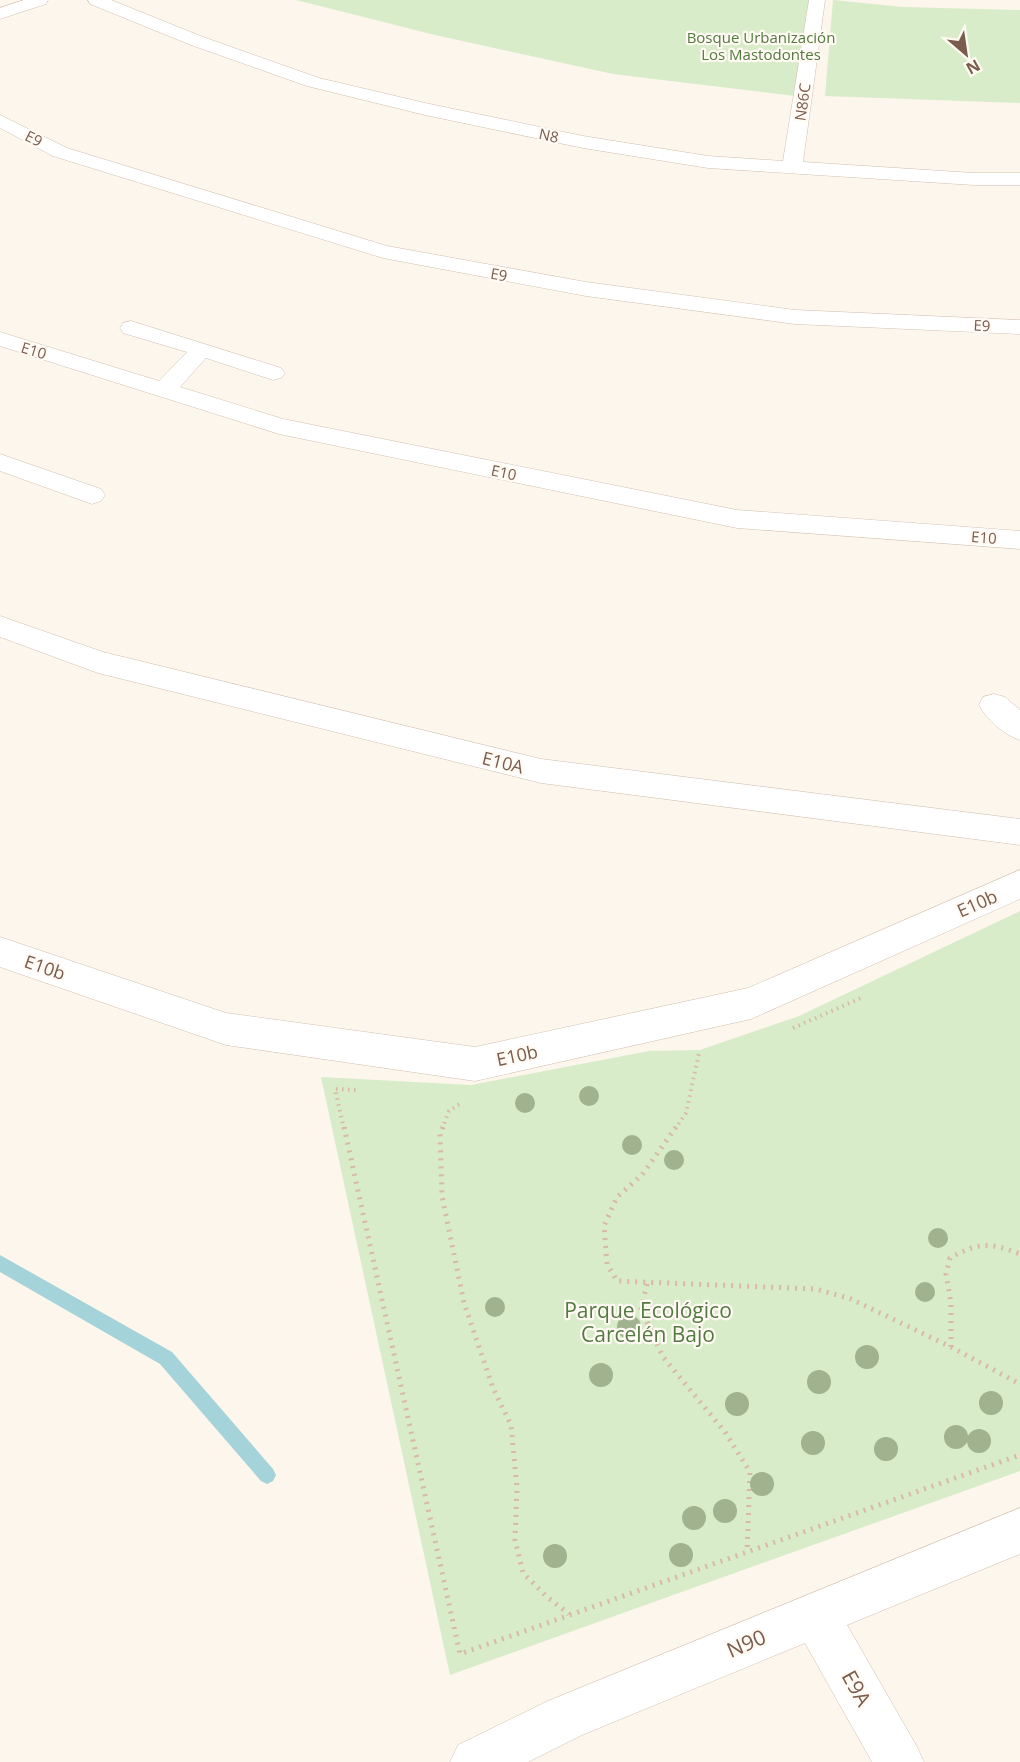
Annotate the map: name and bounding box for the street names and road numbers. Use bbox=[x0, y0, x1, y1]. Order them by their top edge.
street label: N86C bbox=[789, 82, 815, 122]
street label: N8 bbox=[537, 123, 561, 147]
street label: E9 bbox=[22, 125, 46, 151]
street label: E9 bbox=[489, 263, 509, 285]
street label: E9 bbox=[973, 315, 991, 335]
street label: E10 bbox=[19, 337, 49, 363]
street label: E10 bbox=[489, 460, 519, 484]
street label: E10 bbox=[971, 526, 997, 548]
street label: E10A bbox=[480, 745, 527, 779]
street label: E10b bbox=[953, 884, 1001, 922]
street label: E10b bbox=[21, 949, 69, 985]
street label: E10b bbox=[494, 1039, 540, 1071]
street label: N90 bbox=[722, 1622, 770, 1664]
street label: E9A bbox=[836, 1665, 879, 1712]

